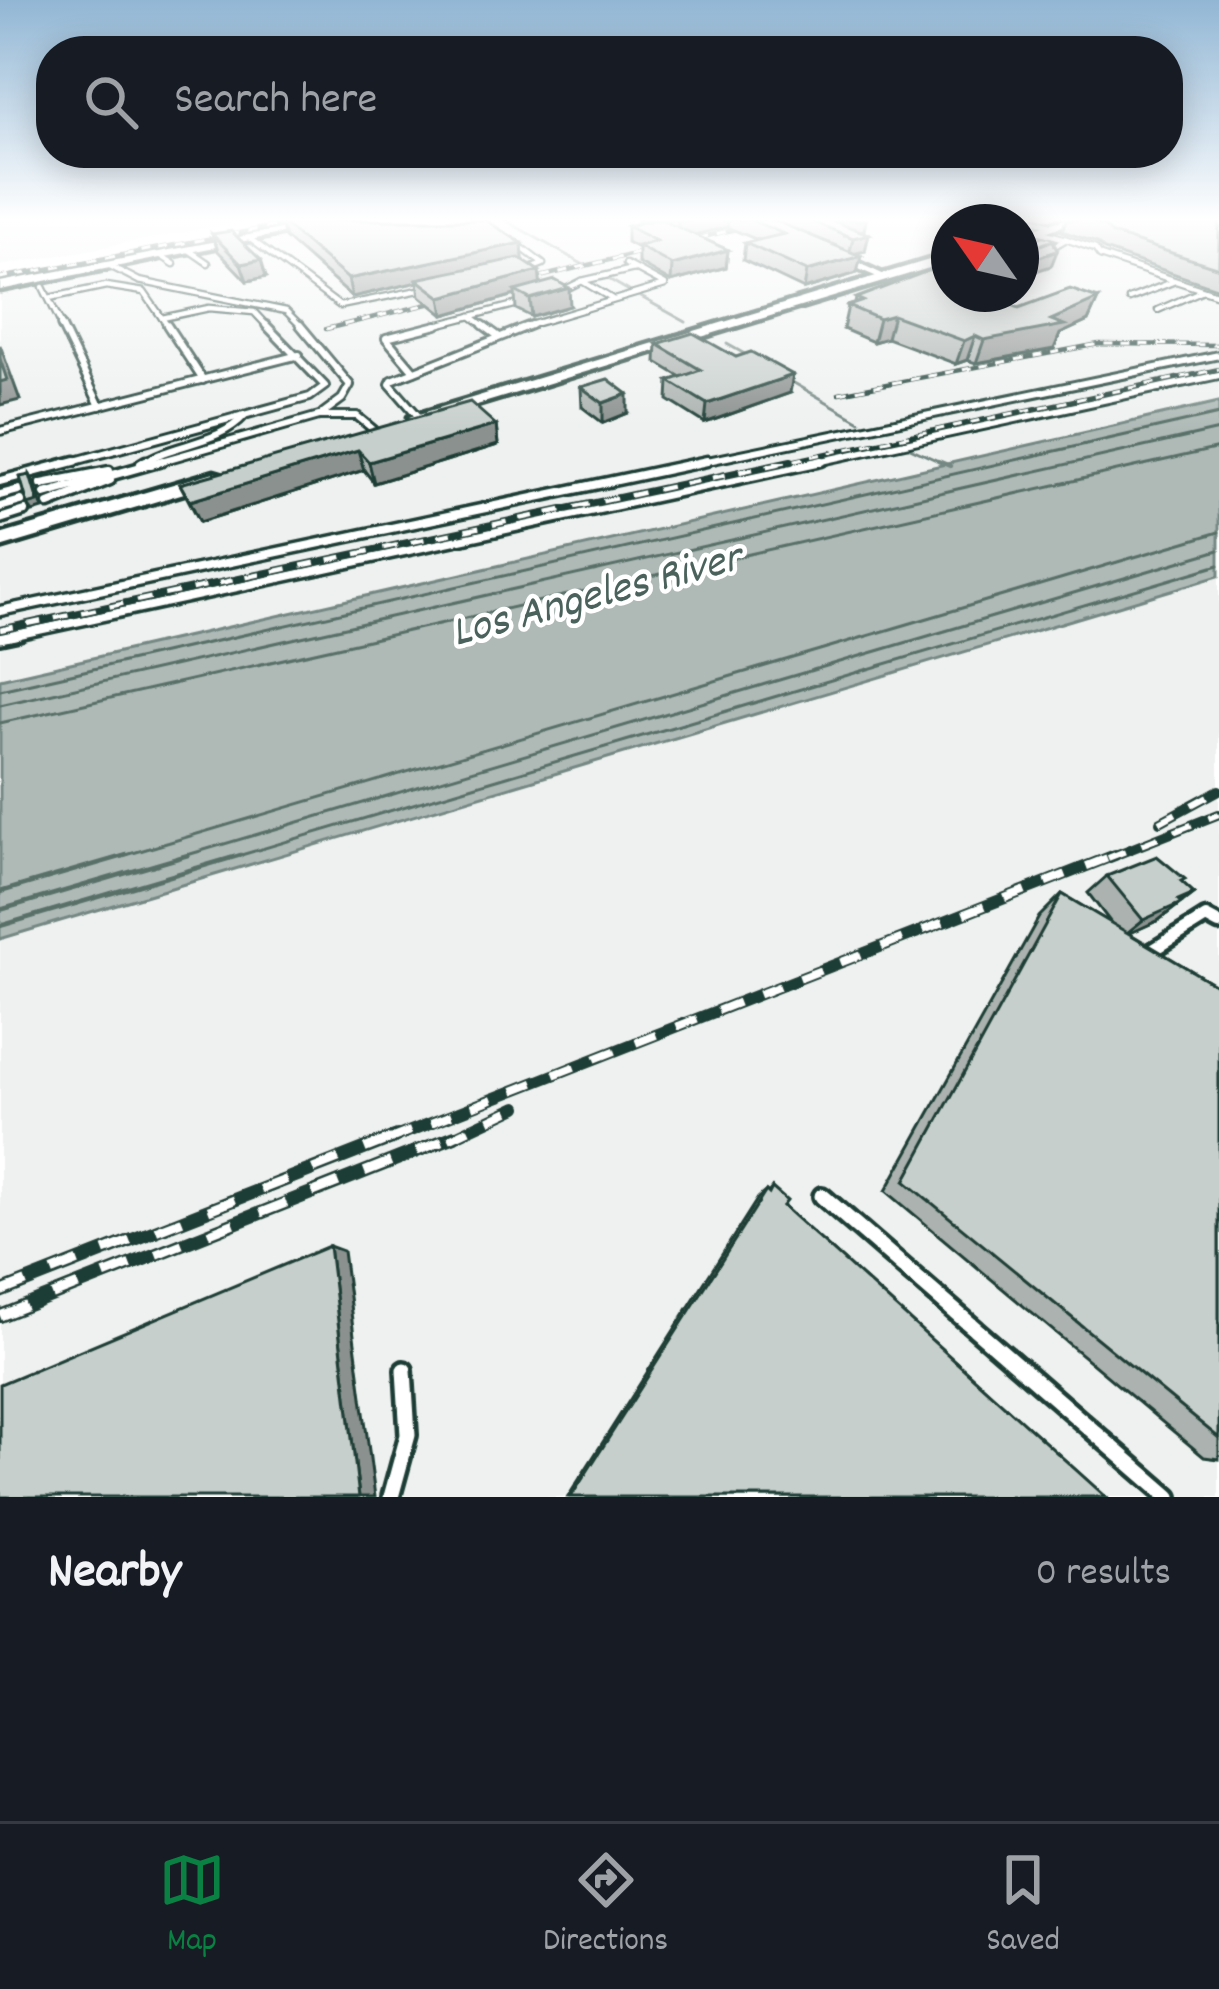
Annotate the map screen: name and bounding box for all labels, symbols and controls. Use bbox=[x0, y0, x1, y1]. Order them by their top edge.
search box bbox=[36, 36, 1183, 168]
icon: search bbox=[78, 69, 144, 135]
text: Search here bbox=[174, 70, 377, 134]
north arrow bbox=[931, 204, 1039, 312]
water label: Los Angeles River bbox=[445, 527, 753, 667]
text: Nearby bbox=[48, 1539, 181, 1611]
text: 0 results bbox=[1036, 1548, 1171, 1603]
tab: Map bbox=[159, 1847, 225, 1966]
tab: Directions bbox=[543, 1847, 668, 1966]
tab: Saved bbox=[986, 1847, 1060, 1966]

